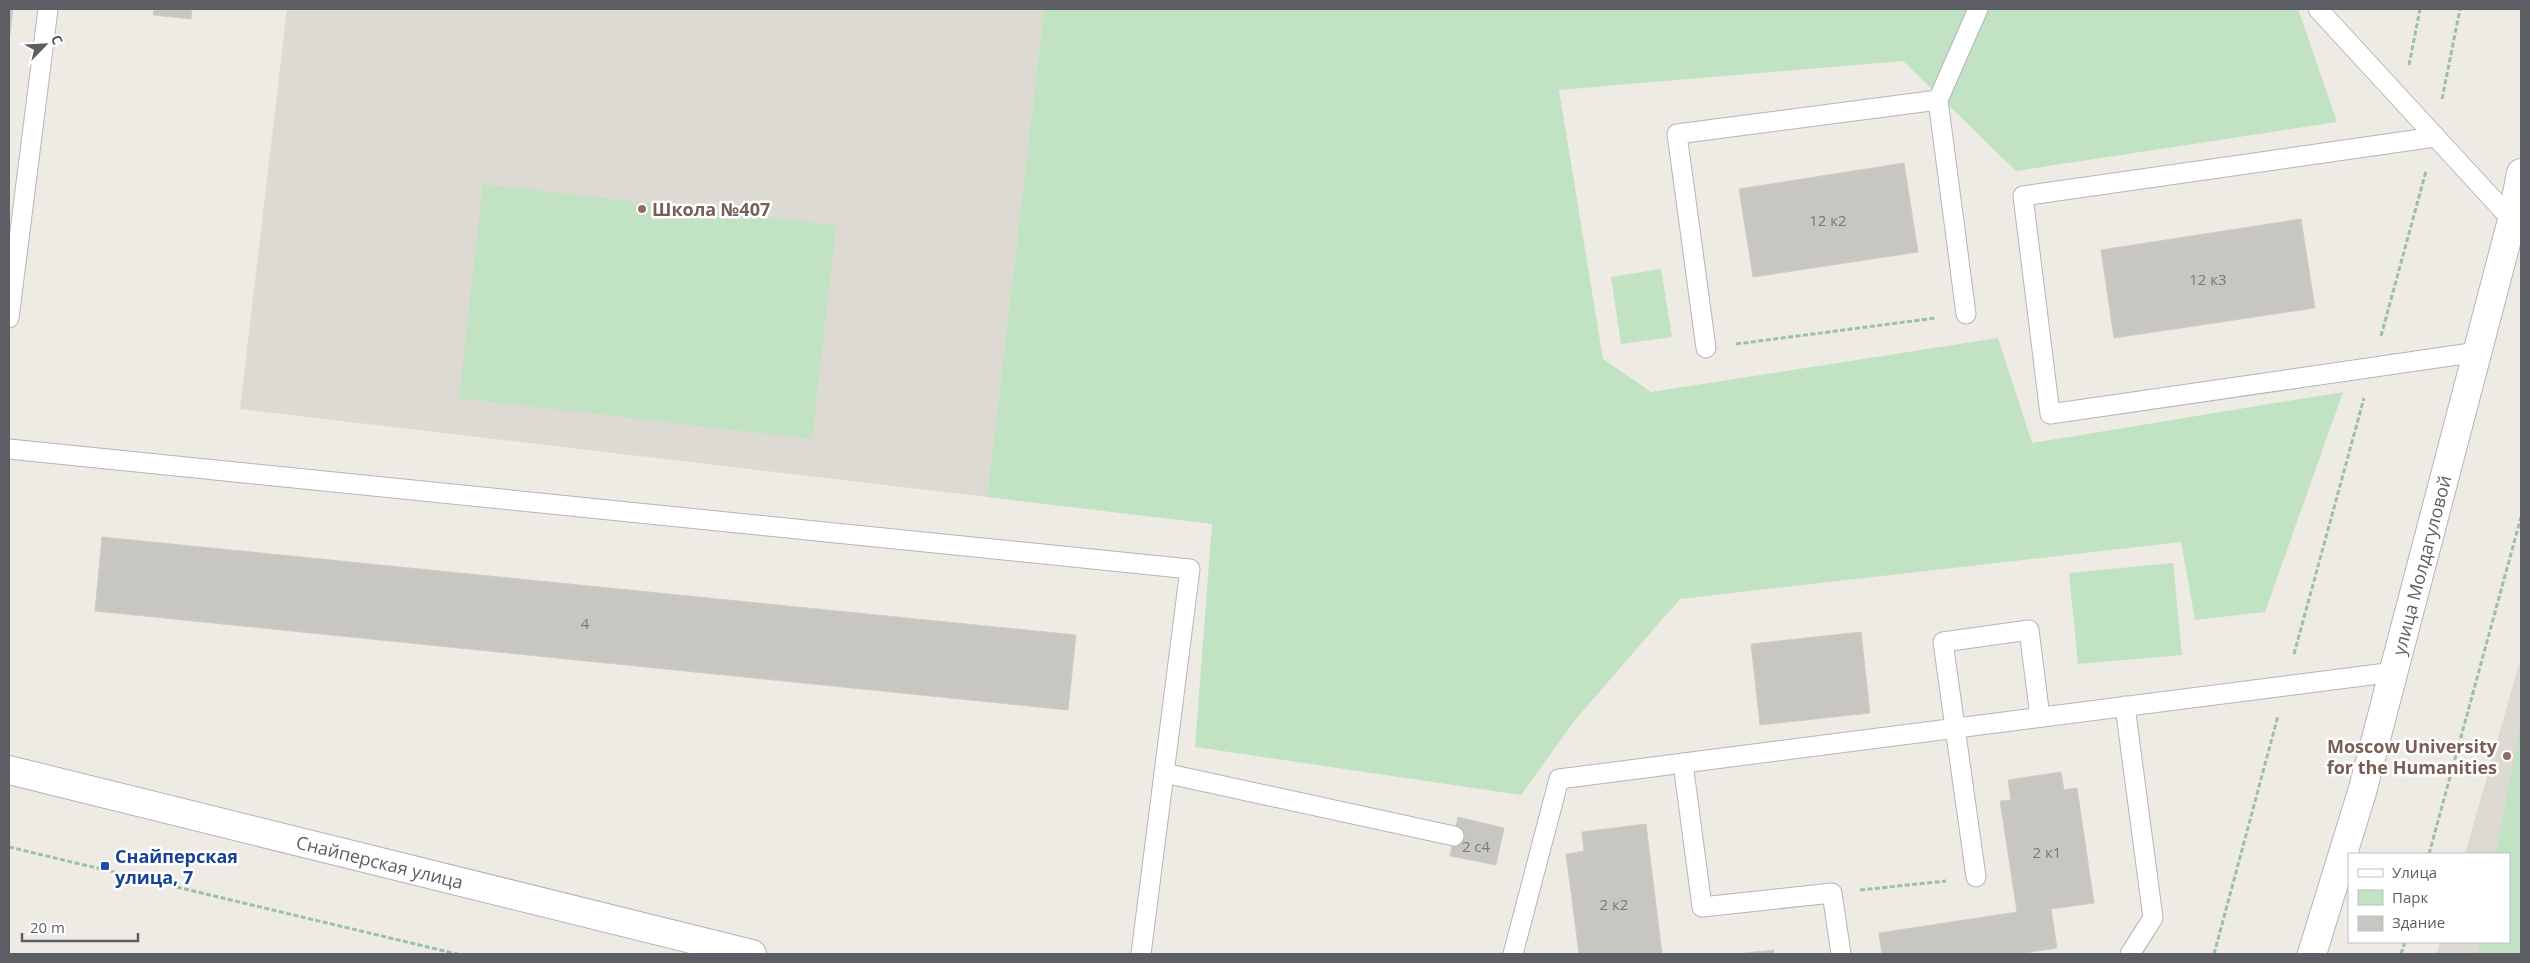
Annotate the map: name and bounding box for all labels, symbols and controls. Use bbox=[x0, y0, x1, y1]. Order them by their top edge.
north arrow bbox=[20, 20, 70, 70]
text: С bbox=[47, 32, 68, 48]
place label: Школа №407 bbox=[652, 197, 770, 221]
marker: Школа №407 bbox=[636, 203, 648, 215]
house number: 12 к2 bbox=[1809, 210, 1847, 230]
house number: 12 к3 bbox=[2189, 269, 2227, 289]
street label: улица Молдагуловой bbox=[2386, 473, 2457, 658]
house number: 4 bbox=[581, 613, 590, 633]
place label: Moscow University for the Humanities bbox=[2327, 734, 2498, 779]
marker: Moscow University for the Humanities bbox=[2501, 750, 2513, 762]
street label: Снайперская улица bbox=[294, 830, 466, 894]
house number: 2 с4 bbox=[1462, 836, 1491, 856]
house number: 2 к1 bbox=[2033, 842, 2061, 862]
place label: Снайперская улица, 7 bbox=[115, 844, 238, 889]
legend bbox=[2348, 853, 2510, 943]
marker: Снайперская улица, 7 bbox=[99, 860, 111, 872]
text: Улица bbox=[2392, 862, 2437, 882]
text: Парк bbox=[2392, 887, 2428, 907]
house number: 2 к2 bbox=[1600, 894, 1628, 914]
scale bar bbox=[22, 910, 139, 942]
text: Здание bbox=[2392, 912, 2445, 932]
text: 20 m bbox=[30, 917, 65, 937]

